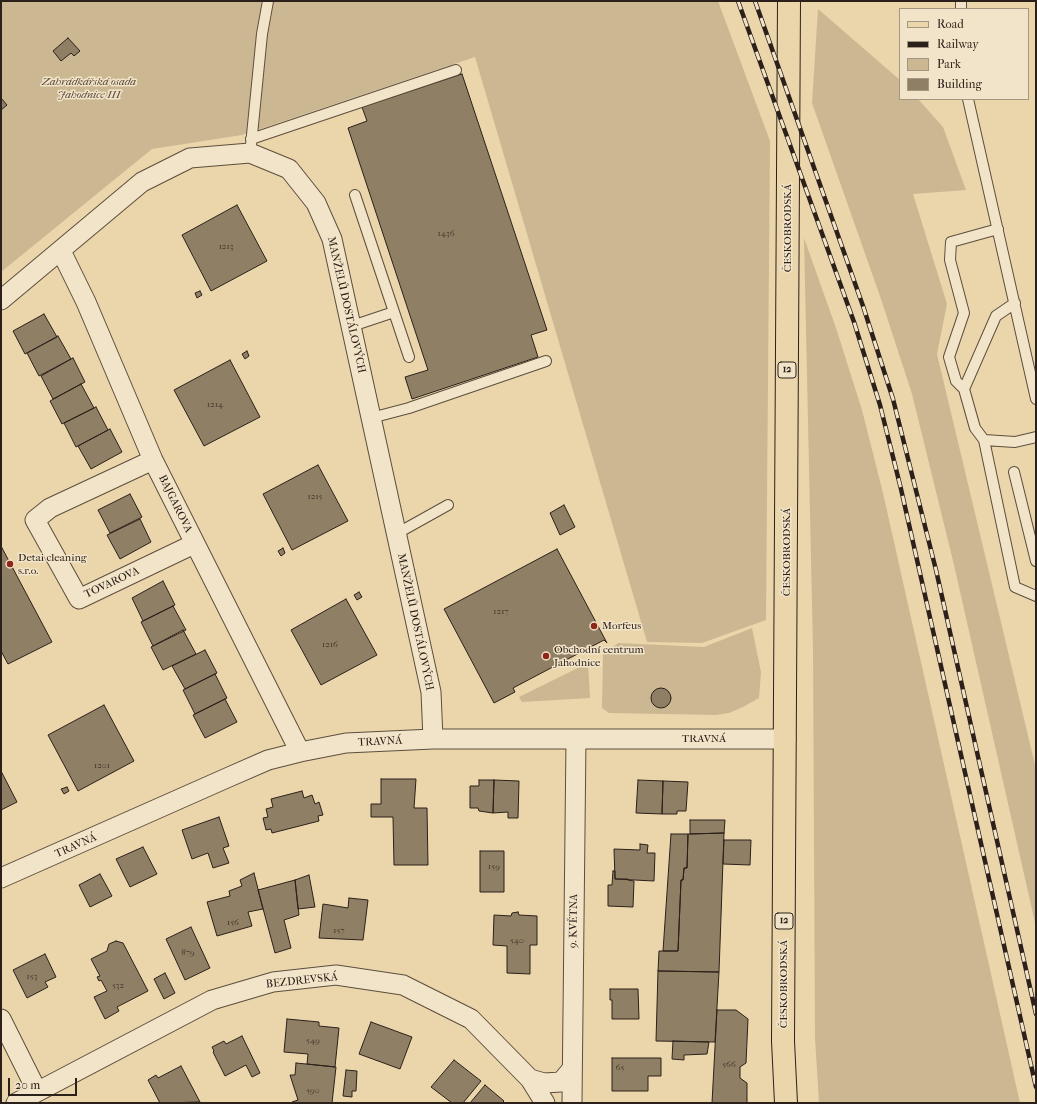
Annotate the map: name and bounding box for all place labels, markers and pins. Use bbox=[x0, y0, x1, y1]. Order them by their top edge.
place label: Detai cleaning s.r.o. bbox=[18, 551, 87, 577]
marker: Detai cleaning s.r.o. bbox=[5, 559, 15, 569]
place label: Morfeus bbox=[602, 619, 641, 633]
marker: Morfeus bbox=[589, 621, 599, 631]
place label: Obchodní centrum Jahodnice bbox=[554, 643, 644, 669]
marker: Obchodní centrum Jahodnice bbox=[541, 651, 551, 661]

